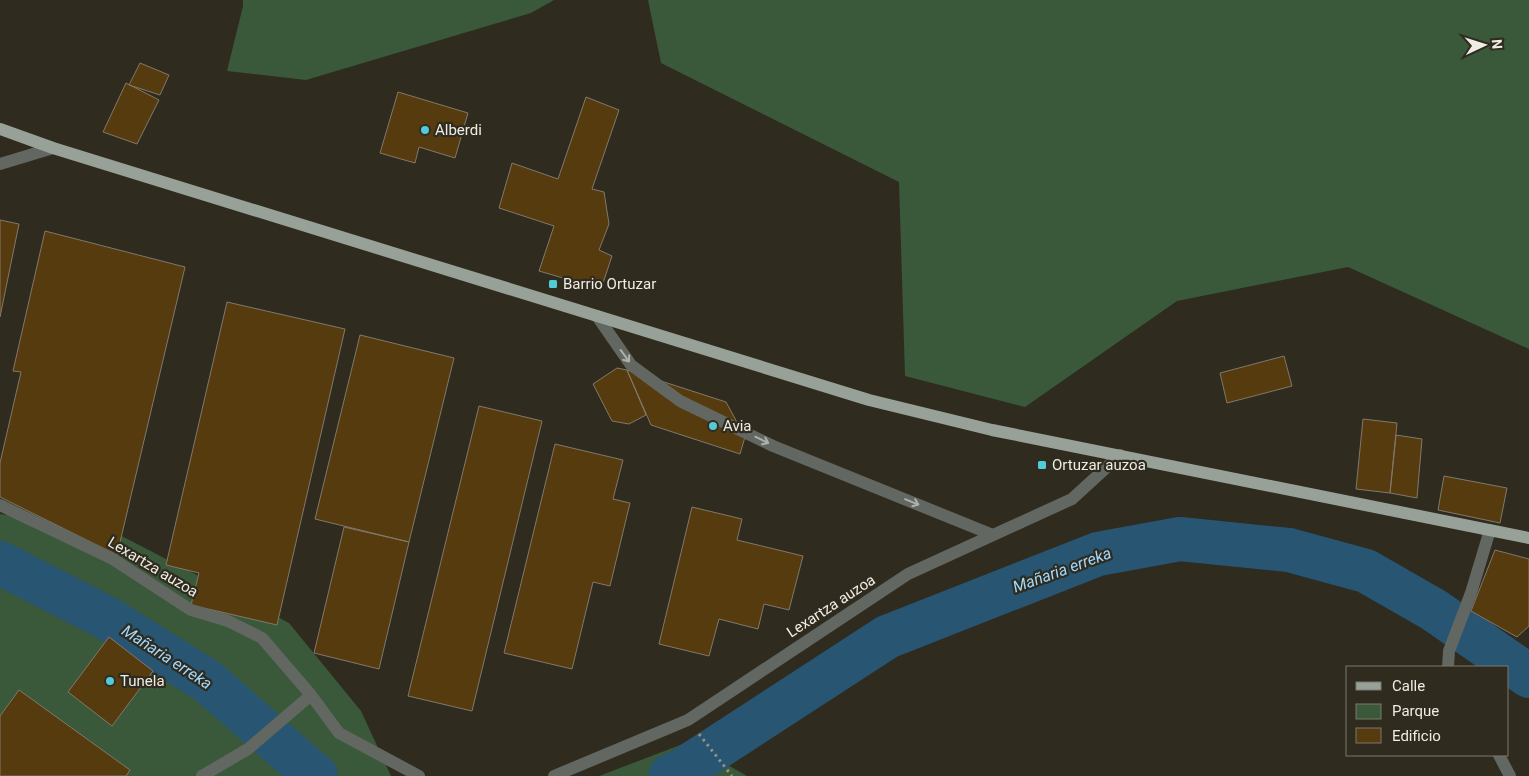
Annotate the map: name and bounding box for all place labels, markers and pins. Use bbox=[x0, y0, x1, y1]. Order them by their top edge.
place label: Alberdi bbox=[435, 121, 482, 139]
marker: Alberdi bbox=[419, 124, 431, 136]
place label: Barrio Ortuzar bbox=[563, 275, 656, 293]
marker: Barrio Ortuzar bbox=[547, 278, 559, 290]
place label: Avia bbox=[723, 417, 752, 435]
marker: Avia bbox=[707, 420, 719, 432]
place label: Ortuzar auzoa bbox=[1052, 456, 1146, 474]
marker: Ortuzar auzoa bbox=[1036, 459, 1048, 471]
place label: Tunela bbox=[120, 672, 165, 690]
marker: Tunela bbox=[104, 675, 116, 687]

